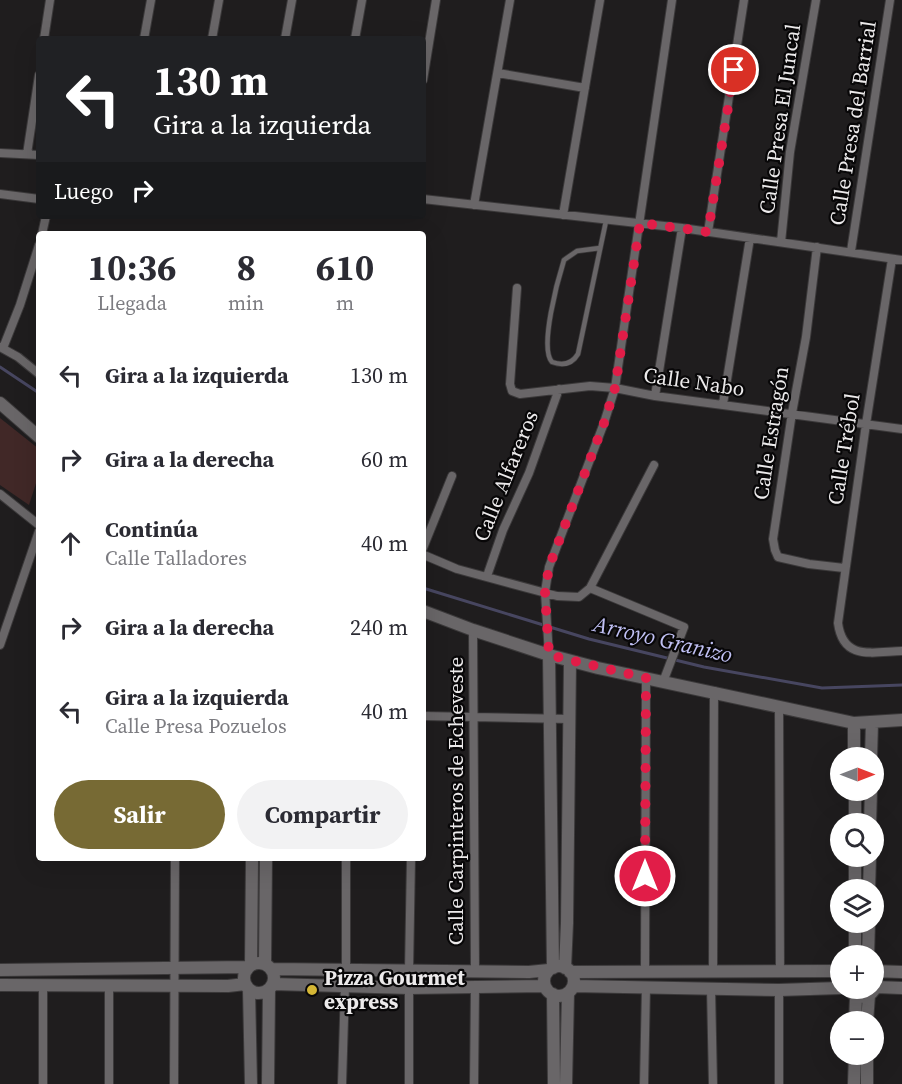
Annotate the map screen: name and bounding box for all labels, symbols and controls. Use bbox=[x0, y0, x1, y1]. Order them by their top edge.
street label: Calle Presa del Barrial bbox=[822, 19, 883, 227]
street label: Calle Presa El Juncal bbox=[752, 22, 807, 216]
pin bbox=[708, 44, 759, 95]
text: 130 m bbox=[153, 51, 268, 109]
icon: arrive bbox=[717, 53, 750, 86]
icon: left bbox=[54, 60, 132, 138]
text: Gira a la izquierda bbox=[153, 106, 371, 143]
icon: right bbox=[126, 174, 159, 207]
text: Luego bbox=[54, 176, 114, 206]
text: 10:36 bbox=[88, 243, 176, 292]
text: 8 bbox=[236, 243, 256, 292]
text: 610 bbox=[316, 243, 374, 292]
text: Llegada bbox=[97, 289, 167, 317]
text: min bbox=[228, 289, 264, 317]
text: m bbox=[336, 289, 354, 317]
icon: left bbox=[54, 359, 87, 392]
text: Gira a la izquierda bbox=[105, 360, 289, 390]
text: 130 m bbox=[350, 360, 408, 390]
street label: Calle Nabo bbox=[642, 360, 746, 403]
street label: Calle Estragón bbox=[746, 364, 795, 502]
street label: Calle Trébol bbox=[820, 391, 867, 507]
street label: Calle Alfareros bbox=[466, 406, 545, 546]
icon: right bbox=[54, 443, 87, 476]
text: Gira a la derecha bbox=[105, 444, 274, 474]
text: 60 m bbox=[361, 444, 408, 474]
text: Continúa bbox=[105, 514, 198, 544]
icon: ahead bbox=[54, 527, 87, 560]
text: 40 m bbox=[361, 528, 408, 558]
text: Calle Talladores bbox=[105, 544, 247, 572]
water label: Arroyo Granizo bbox=[589, 608, 736, 670]
icon: right bbox=[54, 611, 87, 644]
text: Gira a la derecha bbox=[105, 612, 274, 642]
text: 240 m bbox=[350, 612, 408, 642]
street label: Calle Carpinteros de Echeveste bbox=[441, 657, 470, 945]
text: Gira a la izquierda bbox=[105, 682, 289, 712]
icon: left bbox=[54, 695, 87, 728]
text: 40 m bbox=[361, 696, 408, 726]
text: Calle Presa Pozuelos bbox=[105, 712, 287, 740]
north arrow bbox=[830, 747, 884, 801]
map controls bbox=[830, 747, 884, 1065]
button: Salir bbox=[54, 780, 225, 849]
button: Compartir bbox=[237, 780, 408, 849]
button: search bbox=[830, 813, 884, 867]
position arrow bbox=[613, 844, 677, 908]
button: layers bbox=[830, 879, 884, 933]
button: + bbox=[830, 945, 884, 999]
place label: Pizza Gourmet express bbox=[324, 963, 465, 1016]
marker: Pizza Gourmet express bbox=[305, 983, 319, 997]
button: − bbox=[830, 1011, 884, 1065]

